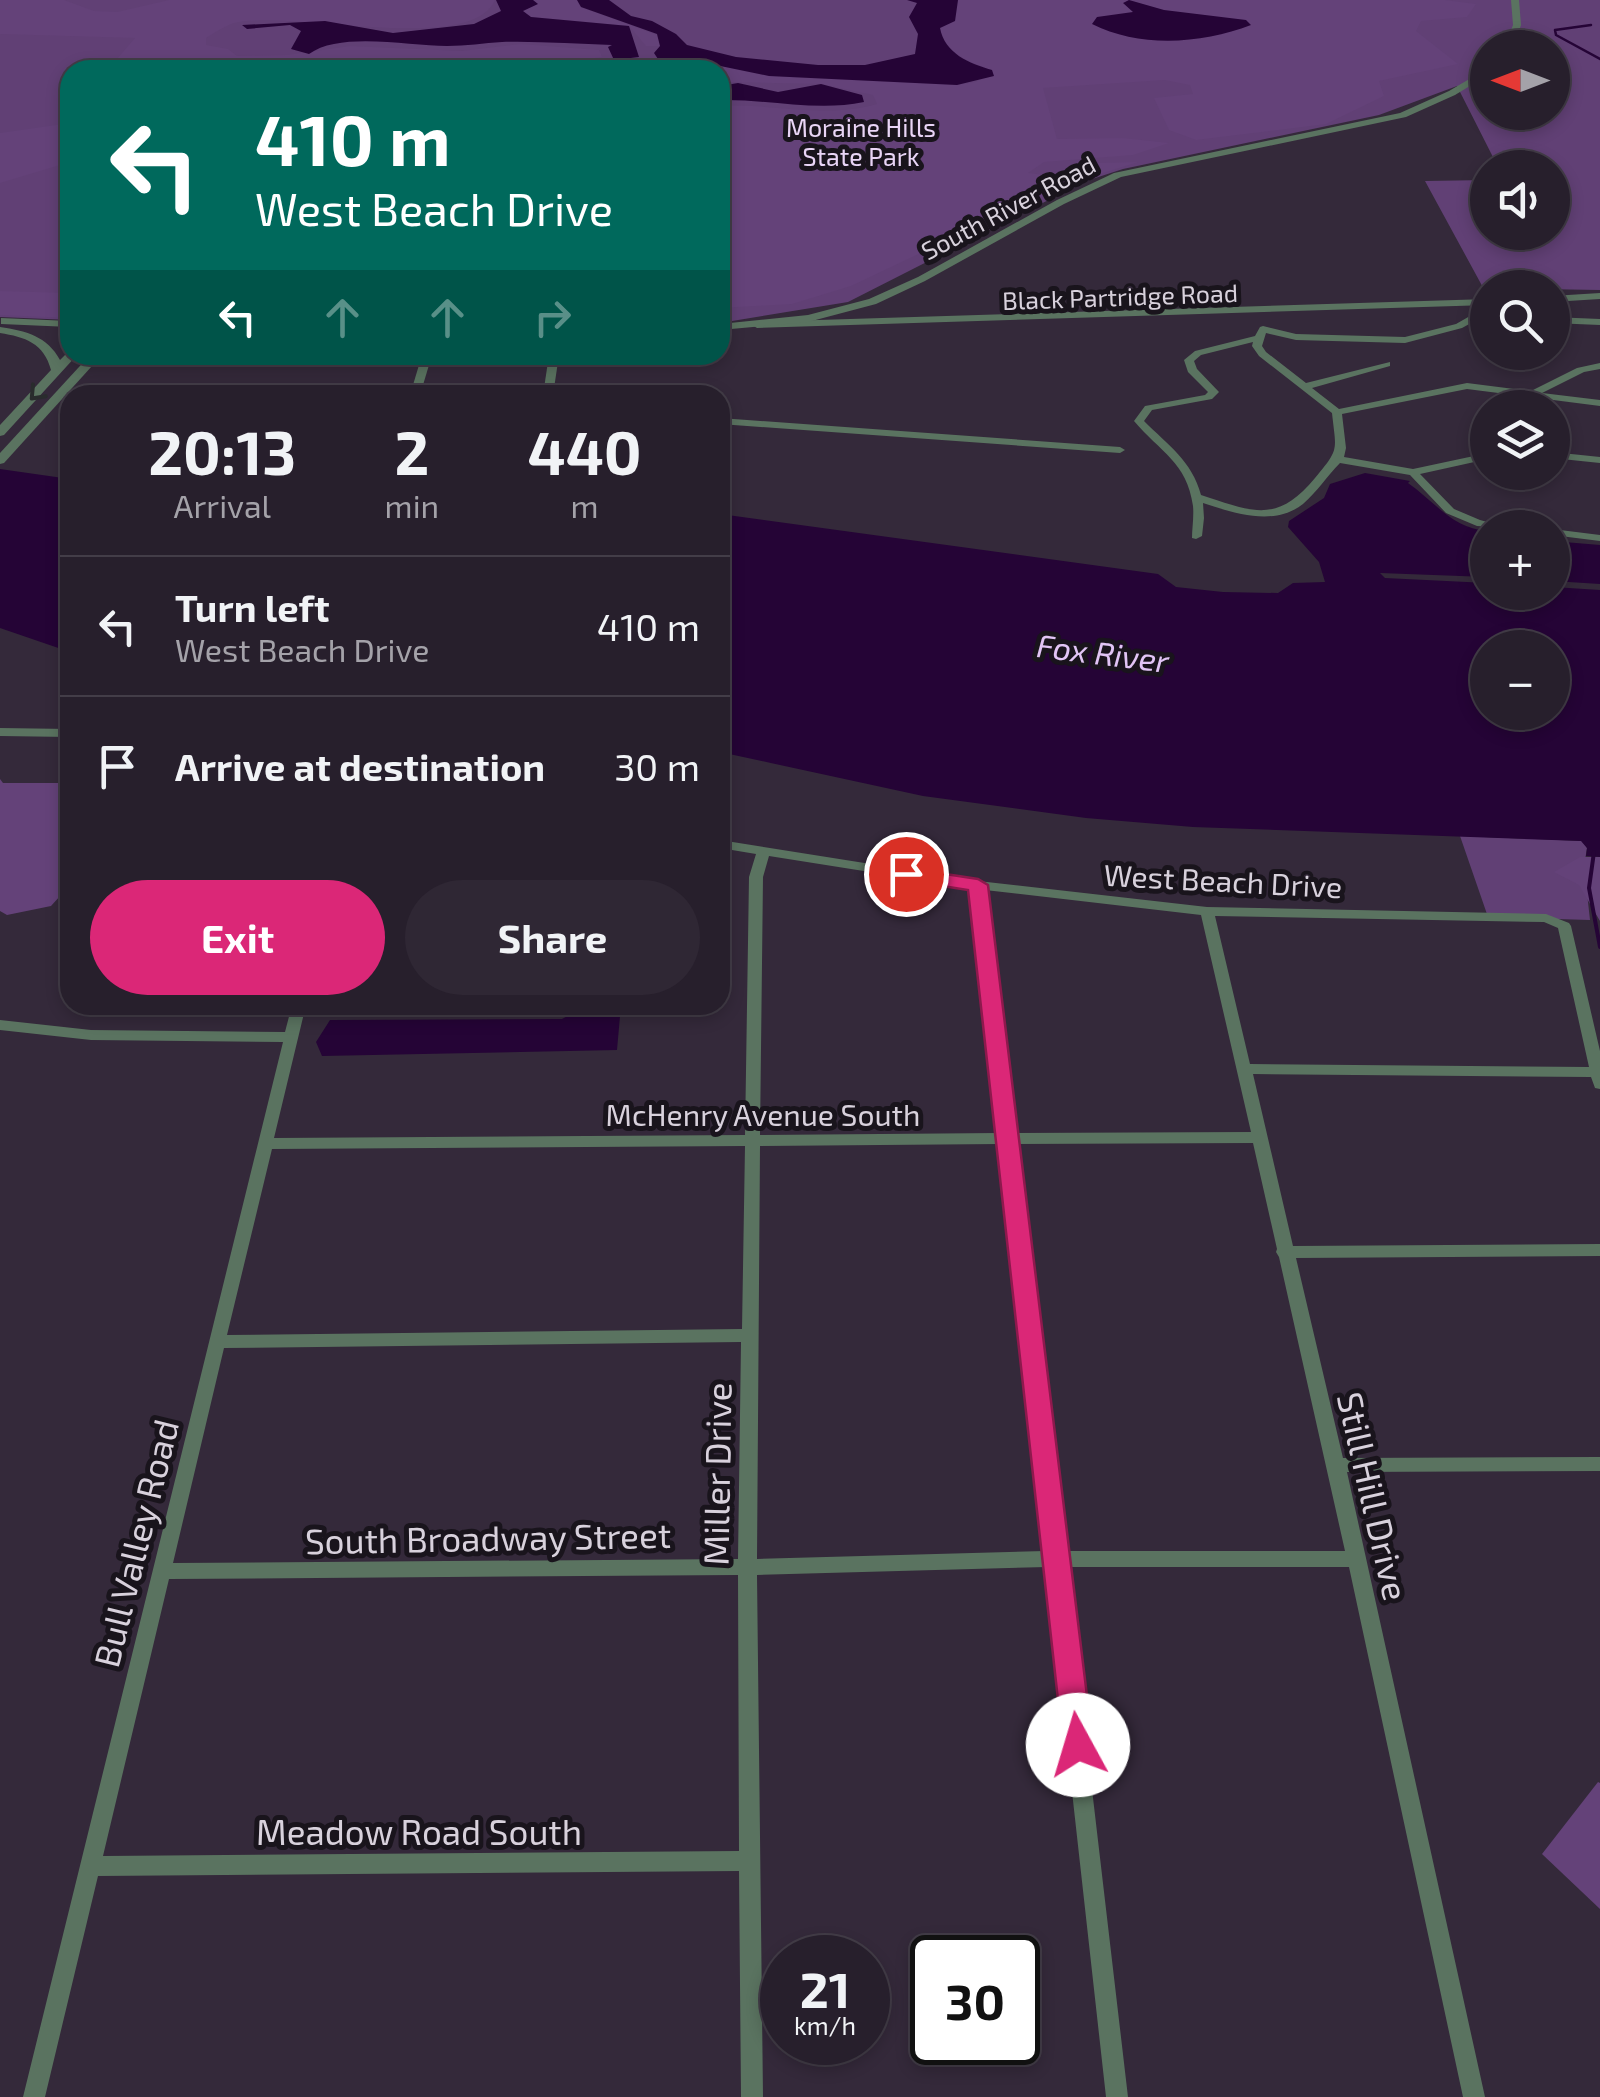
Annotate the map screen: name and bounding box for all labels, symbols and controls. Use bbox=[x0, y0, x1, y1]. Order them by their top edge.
north arrow bbox=[1470, 30, 1570, 130]
map controls bbox=[1470, 30, 1570, 730]
text: 410 m bbox=[255, 96, 451, 180]
icon: left bbox=[90, 100, 220, 230]
park label: Moraine Hills State Park bbox=[786, 112, 936, 171]
street label: South River Road bbox=[916, 148, 1100, 266]
button: sound bbox=[1470, 150, 1570, 250]
text: West Beach Drive bbox=[255, 181, 613, 235]
button: search bbox=[1470, 270, 1570, 370]
street label: Black Partridge Road bbox=[1002, 277, 1238, 315]
icon: left bbox=[210, 290, 265, 345]
icon: ahead bbox=[315, 290, 370, 345]
icon: ahead bbox=[420, 290, 475, 345]
icon: right bbox=[525, 290, 580, 345]
one-way arrow bbox=[29, 382, 47, 401]
button: layers bbox=[1470, 390, 1570, 490]
text: 20:13 bbox=[148, 415, 296, 487]
text: 2 bbox=[394, 415, 429, 487]
text: 440 bbox=[527, 415, 642, 487]
text: Arrival bbox=[174, 486, 271, 524]
text: min bbox=[385, 486, 439, 524]
text: m bbox=[571, 486, 599, 524]
button: + bbox=[1470, 510, 1570, 610]
text: Turn left bbox=[175, 584, 330, 630]
icon: left bbox=[90, 599, 145, 654]
text: 410 m bbox=[597, 603, 700, 649]
water label: Fox River bbox=[1035, 625, 1173, 679]
text: West Beach Drive bbox=[175, 630, 429, 668]
button: − bbox=[1470, 630, 1570, 730]
icon: arrive bbox=[90, 739, 145, 794]
text: Arrive at destination bbox=[175, 743, 545, 789]
text: 30 m bbox=[614, 743, 700, 789]
pin bbox=[864, 832, 949, 917]
icon: arrive bbox=[879, 847, 934, 902]
street label: West Beach Drive bbox=[1103, 856, 1343, 904]
button: Exit bbox=[90, 880, 385, 995]
button: Share bbox=[405, 880, 700, 995]
street label: McHenry Avenue South bbox=[606, 1096, 920, 1132]
street label: Miller Drive bbox=[693, 1382, 739, 1566]
street label: Still Hill Drive bbox=[1330, 1388, 1418, 1604]
street label: Bull Valley Road bbox=[84, 1415, 186, 1671]
street label: South Broadway Street bbox=[305, 1513, 671, 1561]
position arrow bbox=[1026, 1693, 1130, 1797]
street label: Meadow Road South bbox=[256, 1810, 582, 1852]
speed limit sign: 30 bbox=[910, 1935, 1040, 2065]
text: 21 bbox=[800, 1958, 850, 2018]
text: km/h bbox=[794, 2010, 856, 2040]

